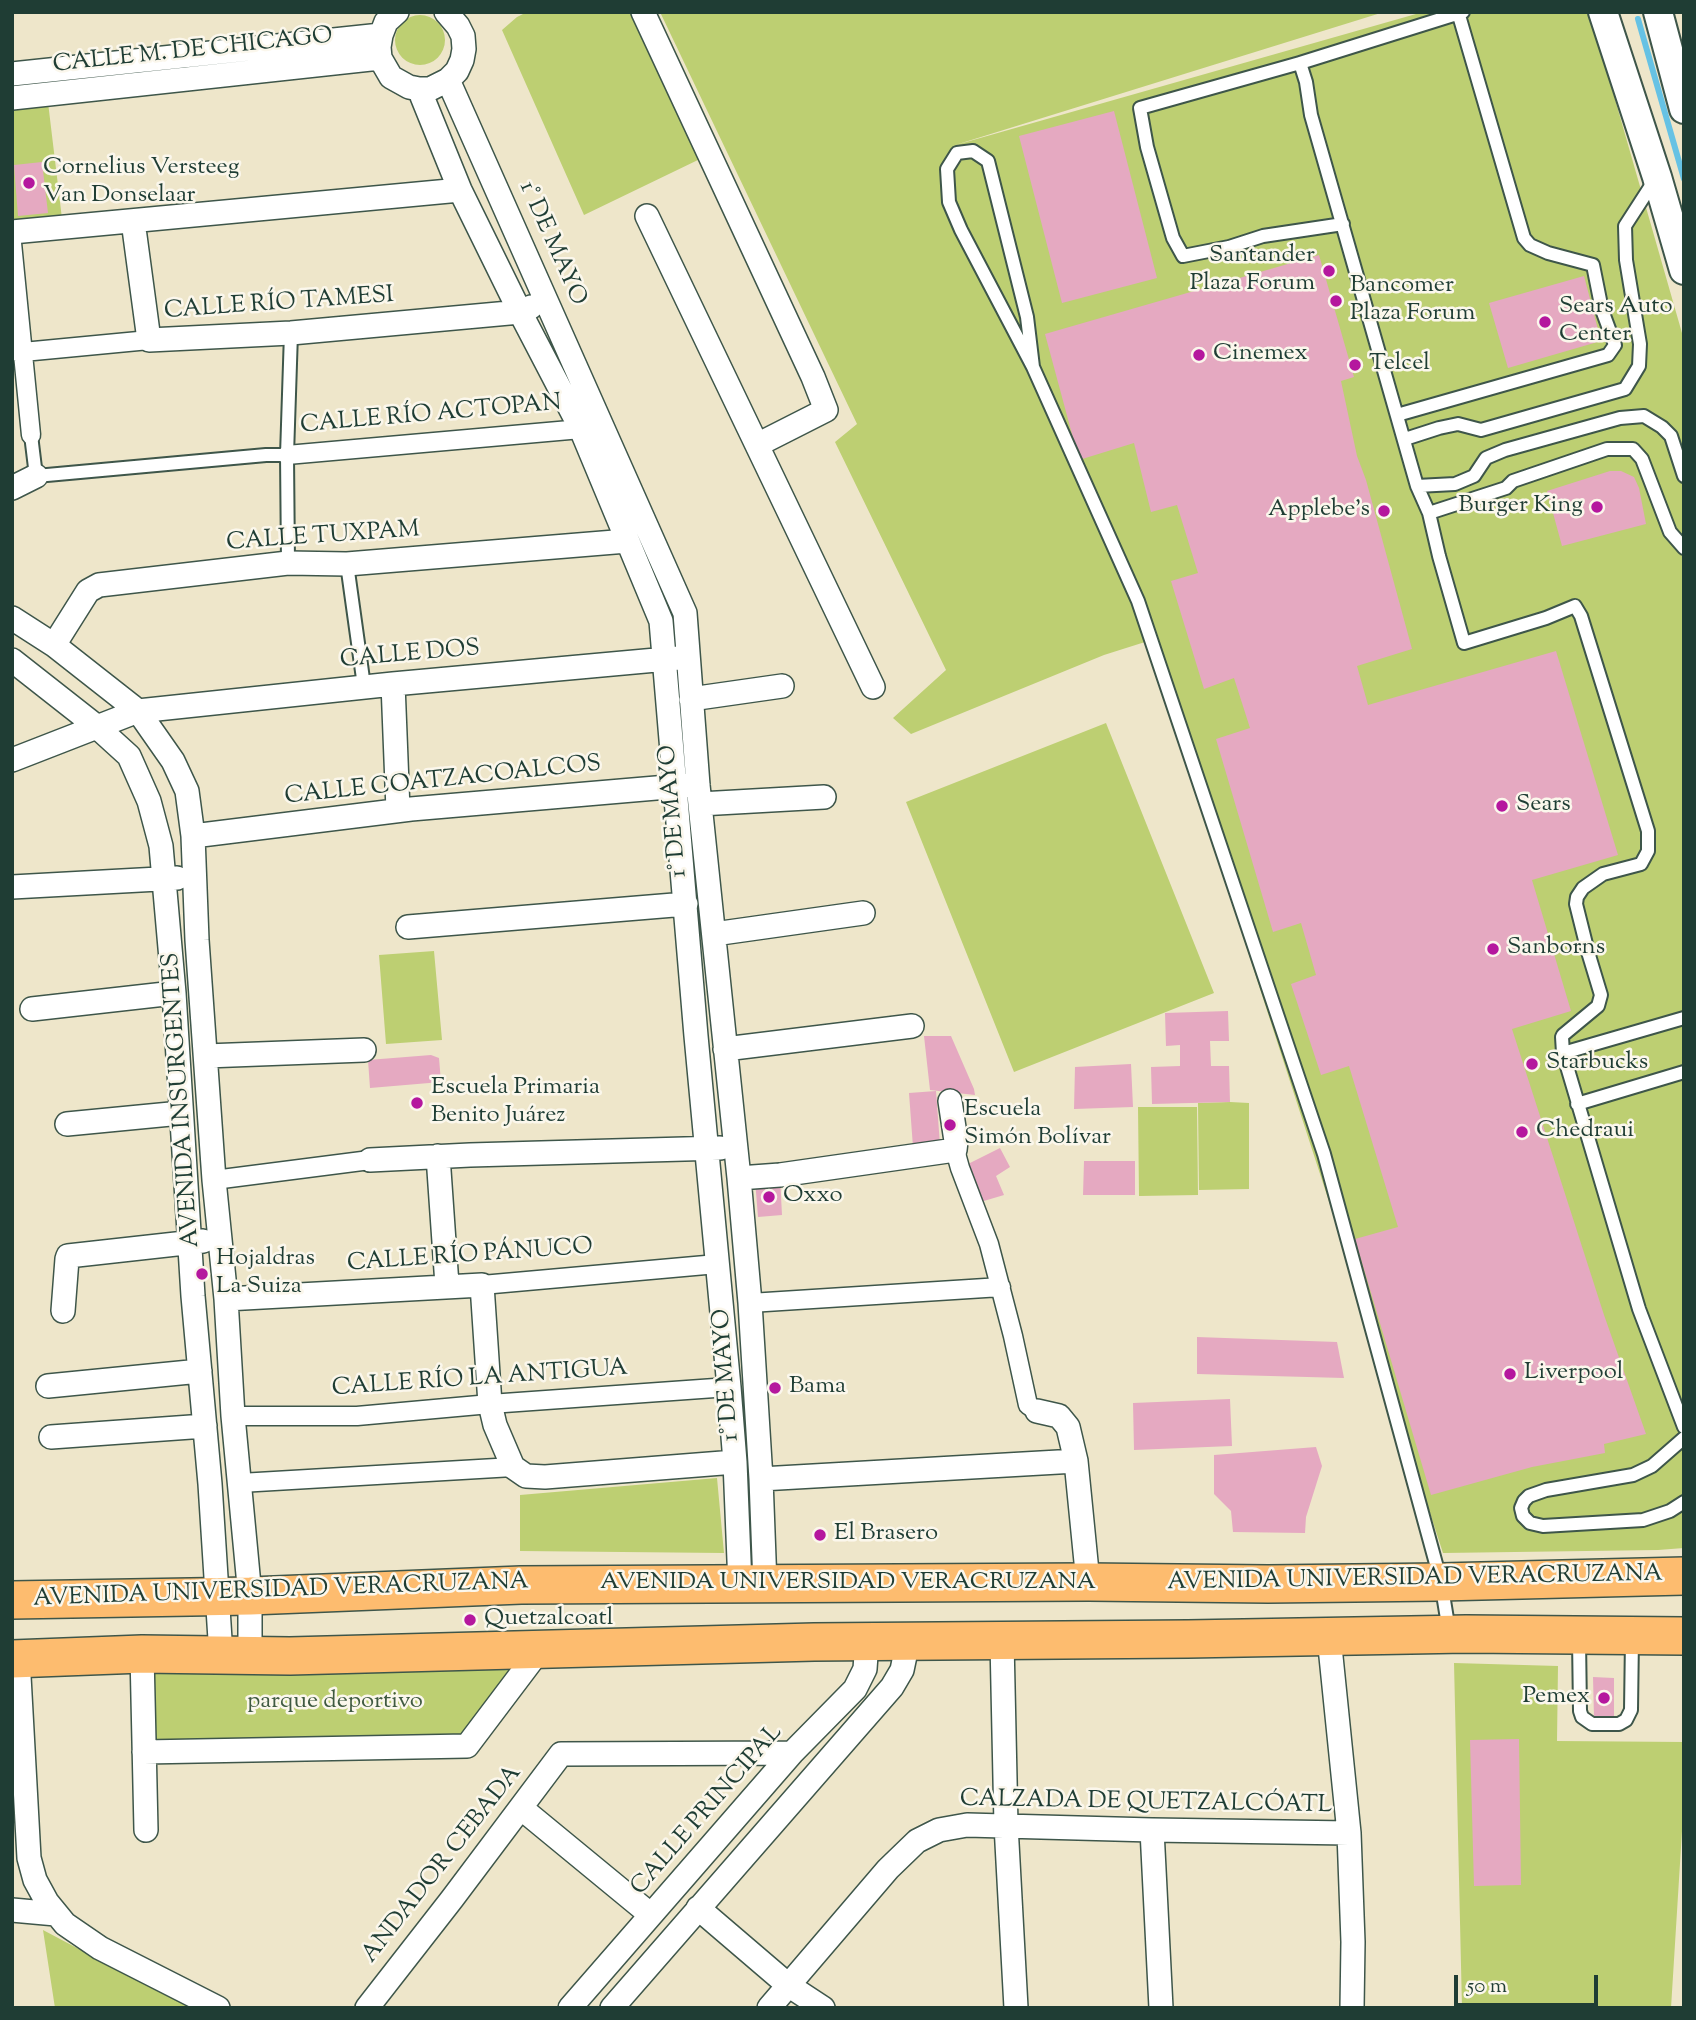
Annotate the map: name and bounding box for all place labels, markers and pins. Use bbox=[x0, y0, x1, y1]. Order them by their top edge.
place label: Cornelius Versteeg Van Donselaar bbox=[43, 155, 239, 211]
marker: Cornelius Versteeg Van Donselaar bbox=[21, 175, 37, 191]
place label: Santander Plaza Forum bbox=[1190, 243, 1315, 299]
marker: Santander Plaza Forum bbox=[1321, 263, 1337, 279]
place label: Bancomer Plaza Forum bbox=[1350, 273, 1475, 329]
marker: Bancomer Plaza Forum bbox=[1328, 293, 1344, 309]
place label: Sears Auto Center bbox=[1559, 294, 1673, 350]
marker: Sears Auto Center bbox=[1537, 314, 1553, 330]
place label: Cinemex bbox=[1213, 341, 1308, 369]
marker: Cinemex bbox=[1191, 347, 1207, 363]
place label: Telcel bbox=[1369, 351, 1430, 379]
marker: Telcel bbox=[1347, 357, 1363, 373]
place label: Burger King bbox=[1458, 493, 1583, 521]
place label: Applebe's bbox=[1268, 497, 1370, 525]
marker: Burger King bbox=[1589, 499, 1605, 515]
marker: Applebe's bbox=[1376, 503, 1392, 519]
place label: Sears bbox=[1516, 792, 1571, 820]
marker: Sears bbox=[1494, 798, 1510, 814]
place label: Sanborns bbox=[1507, 935, 1605, 963]
marker: Sanborns bbox=[1485, 941, 1501, 957]
place label: Starbucks bbox=[1546, 1050, 1648, 1078]
marker: Starbucks bbox=[1524, 1056, 1540, 1072]
place label: Escuela Primaria Benito Juárez bbox=[431, 1075, 600, 1131]
marker: Escuela Primaria Benito Juárez bbox=[409, 1095, 425, 1111]
place label: Escuela Simón Bolívar bbox=[964, 1097, 1111, 1153]
marker: Escuela Simón Bolívar bbox=[942, 1117, 958, 1133]
place label: Chedraui bbox=[1536, 1118, 1634, 1146]
marker: Chedraui bbox=[1514, 1124, 1530, 1140]
place label: Oxxo bbox=[783, 1183, 843, 1211]
marker: Oxxo bbox=[761, 1189, 777, 1205]
place label: Hojaldras La Suiza bbox=[216, 1246, 315, 1302]
marker: Hojaldras La Suiza bbox=[194, 1266, 210, 1282]
place label: Liverpool bbox=[1524, 1360, 1623, 1388]
marker: Liverpool bbox=[1502, 1366, 1518, 1382]
place label: Bama bbox=[789, 1374, 846, 1402]
marker: Bama bbox=[767, 1380, 783, 1396]
place label: El Brasero bbox=[834, 1521, 938, 1549]
marker: El Brasero bbox=[812, 1527, 828, 1543]
place label: Quetzalcoatl bbox=[484, 1606, 614, 1634]
marker: Quetzalcoatl bbox=[462, 1612, 478, 1628]
place label: Pemex bbox=[1523, 1684, 1590, 1712]
marker: Pemex bbox=[1596, 1690, 1612, 1706]

